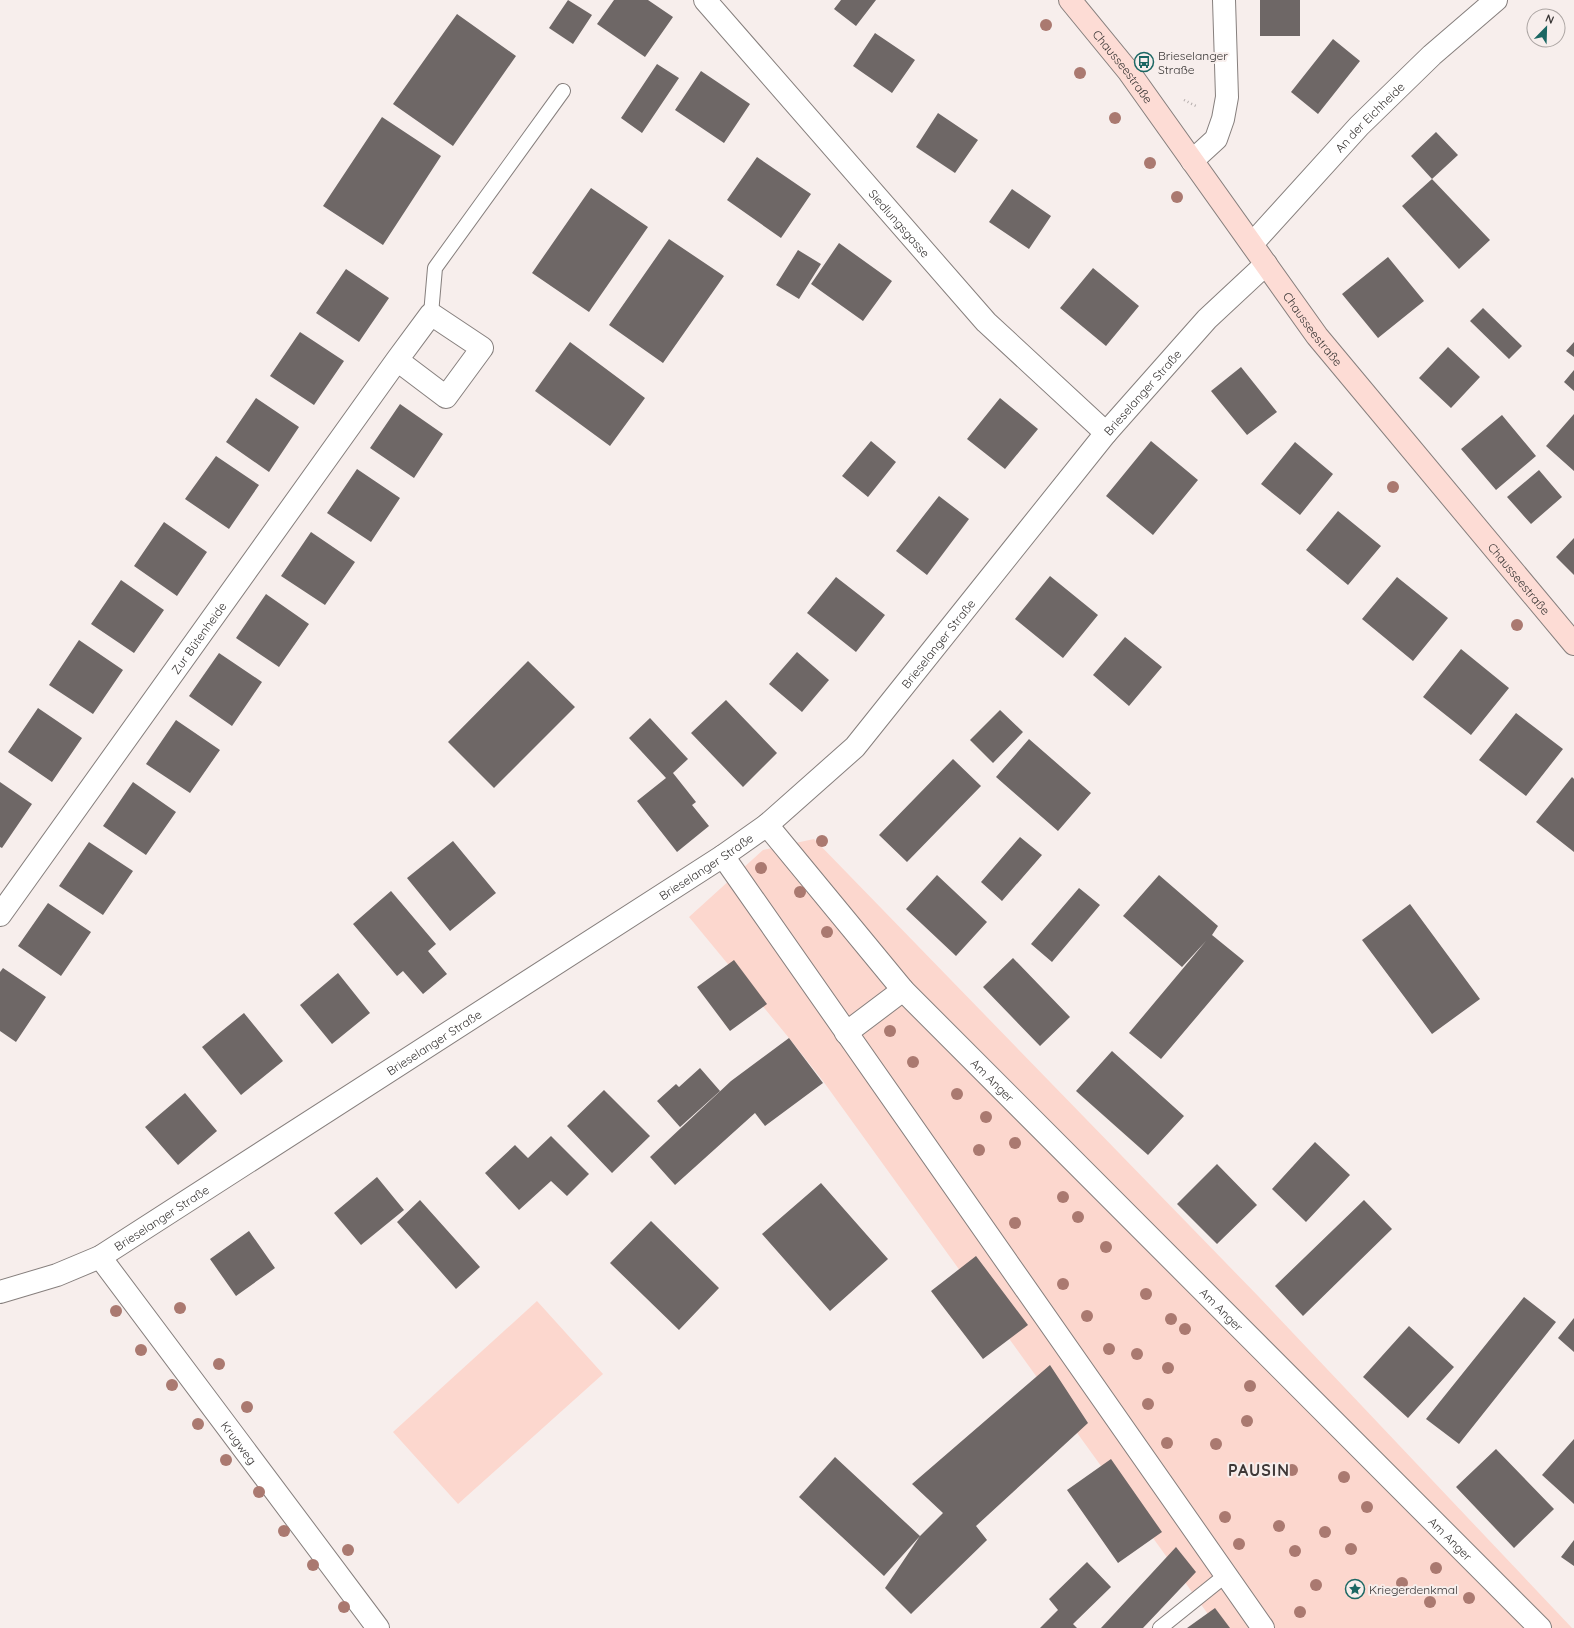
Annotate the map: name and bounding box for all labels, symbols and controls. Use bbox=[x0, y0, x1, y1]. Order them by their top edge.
north arrow bbox=[1526, 8, 1566, 48]
text: N bbox=[1543, 11, 1556, 27]
street label: Chausseestraße bbox=[1090, 27, 1156, 106]
place label: Brieselanger Straße bbox=[1158, 48, 1228, 77]
bus stop icon: Brieselanger Straße bbox=[1133, 51, 1155, 73]
street label: An der Eichheide bbox=[1332, 79, 1407, 155]
street label: Siedlungsgasse bbox=[866, 186, 934, 260]
street label: Chausseestraße bbox=[1280, 289, 1346, 369]
street label: Brieselanger Straße bbox=[1100, 346, 1184, 438]
street label: Chausseestraße bbox=[1485, 539, 1554, 618]
street label: Brieselanger Straße bbox=[898, 596, 978, 691]
street label: Zur Bütenheide bbox=[168, 599, 229, 677]
street label: Brieselanger Straße bbox=[656, 830, 756, 903]
street label: Brieselanger Straße bbox=[384, 1006, 484, 1078]
street label: Am Anger bbox=[968, 1055, 1018, 1105]
street label: Brieselanger Straße bbox=[111, 1181, 212, 1254]
street label: Am Anger bbox=[1197, 1284, 1247, 1334]
street label: Krugweg bbox=[218, 1418, 260, 1467]
district label: PAUSIN bbox=[1228, 1460, 1290, 1480]
street label: Am Anger bbox=[1426, 1514, 1476, 1564]
place icon: Kriegerdenkmal bbox=[1344, 1578, 1366, 1600]
place label: Kriegerdenkmal bbox=[1369, 1582, 1458, 1597]

